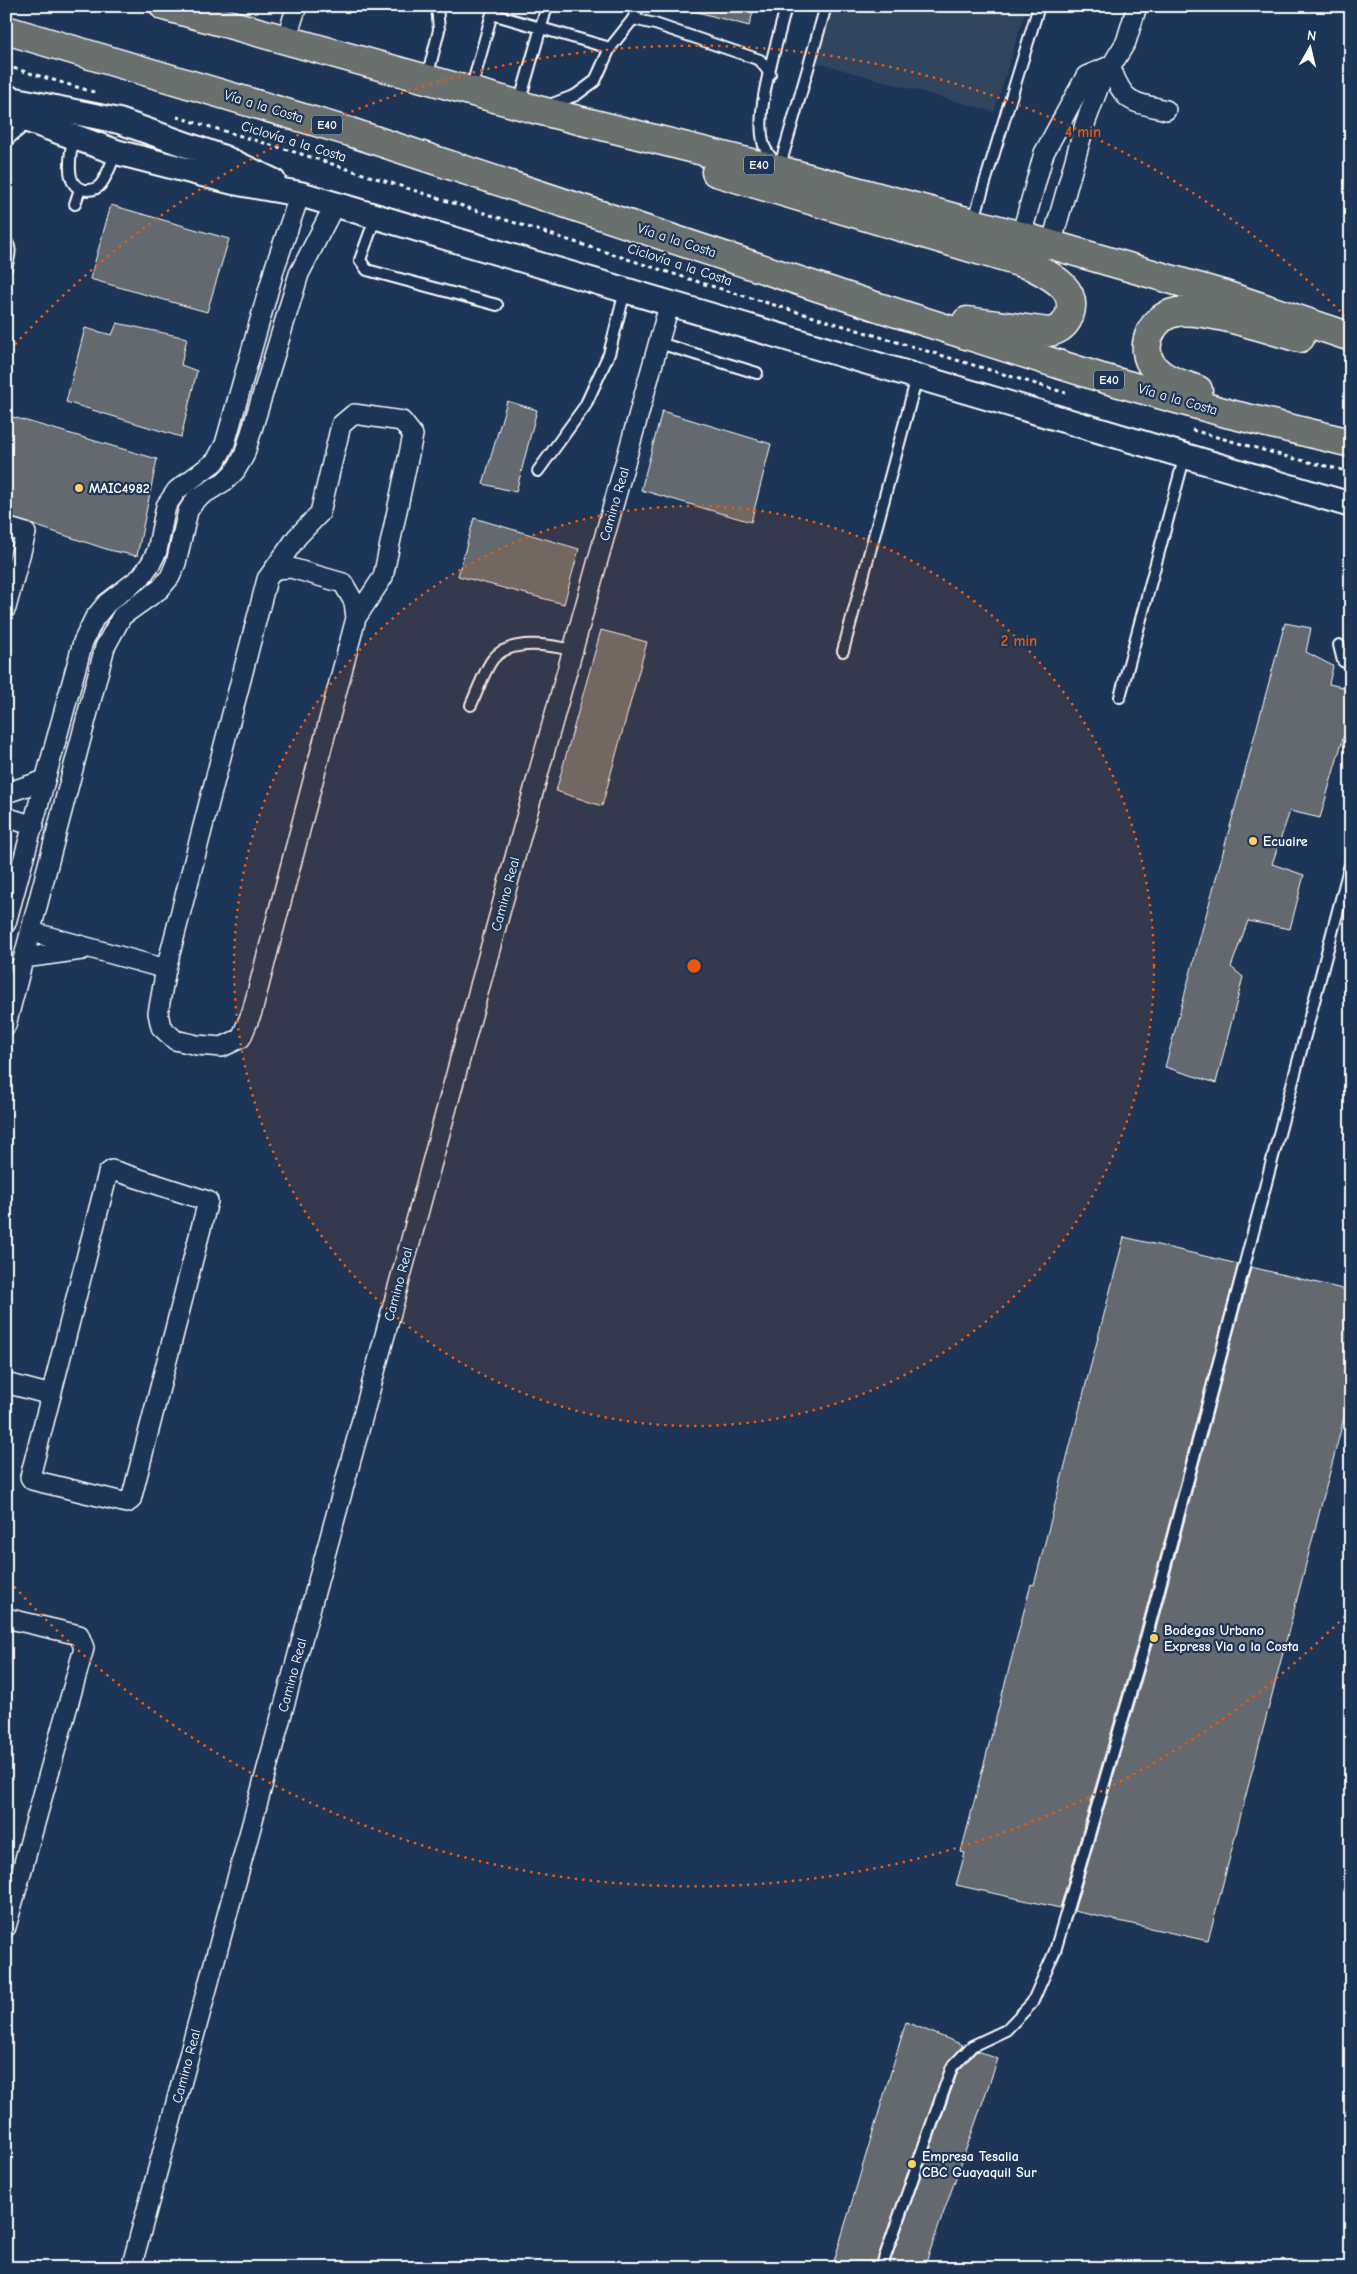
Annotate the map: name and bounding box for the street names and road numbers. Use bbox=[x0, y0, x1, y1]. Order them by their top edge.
street label: Vía a la Costa bbox=[222, 86, 306, 127]
road number: E40 bbox=[312, 116, 342, 134]
street label: Ciclovía a la Costa bbox=[239, 117, 349, 166]
road number: E40 bbox=[744, 156, 774, 174]
street label: Vía a la Costa bbox=[635, 220, 718, 261]
street label: Ciclovía a la Costa bbox=[625, 240, 734, 289]
road number: E40 bbox=[1094, 370, 1124, 390]
street label: Vía a la Costa bbox=[1136, 380, 1220, 419]
street label: Camino Real bbox=[596, 465, 633, 543]
street label: Camino Real bbox=[487, 855, 524, 933]
street label: Camino Real bbox=[380, 1245, 417, 1323]
street label: Camino Real bbox=[274, 1636, 311, 1714]
street label: Camino Real bbox=[168, 2027, 205, 2105]

